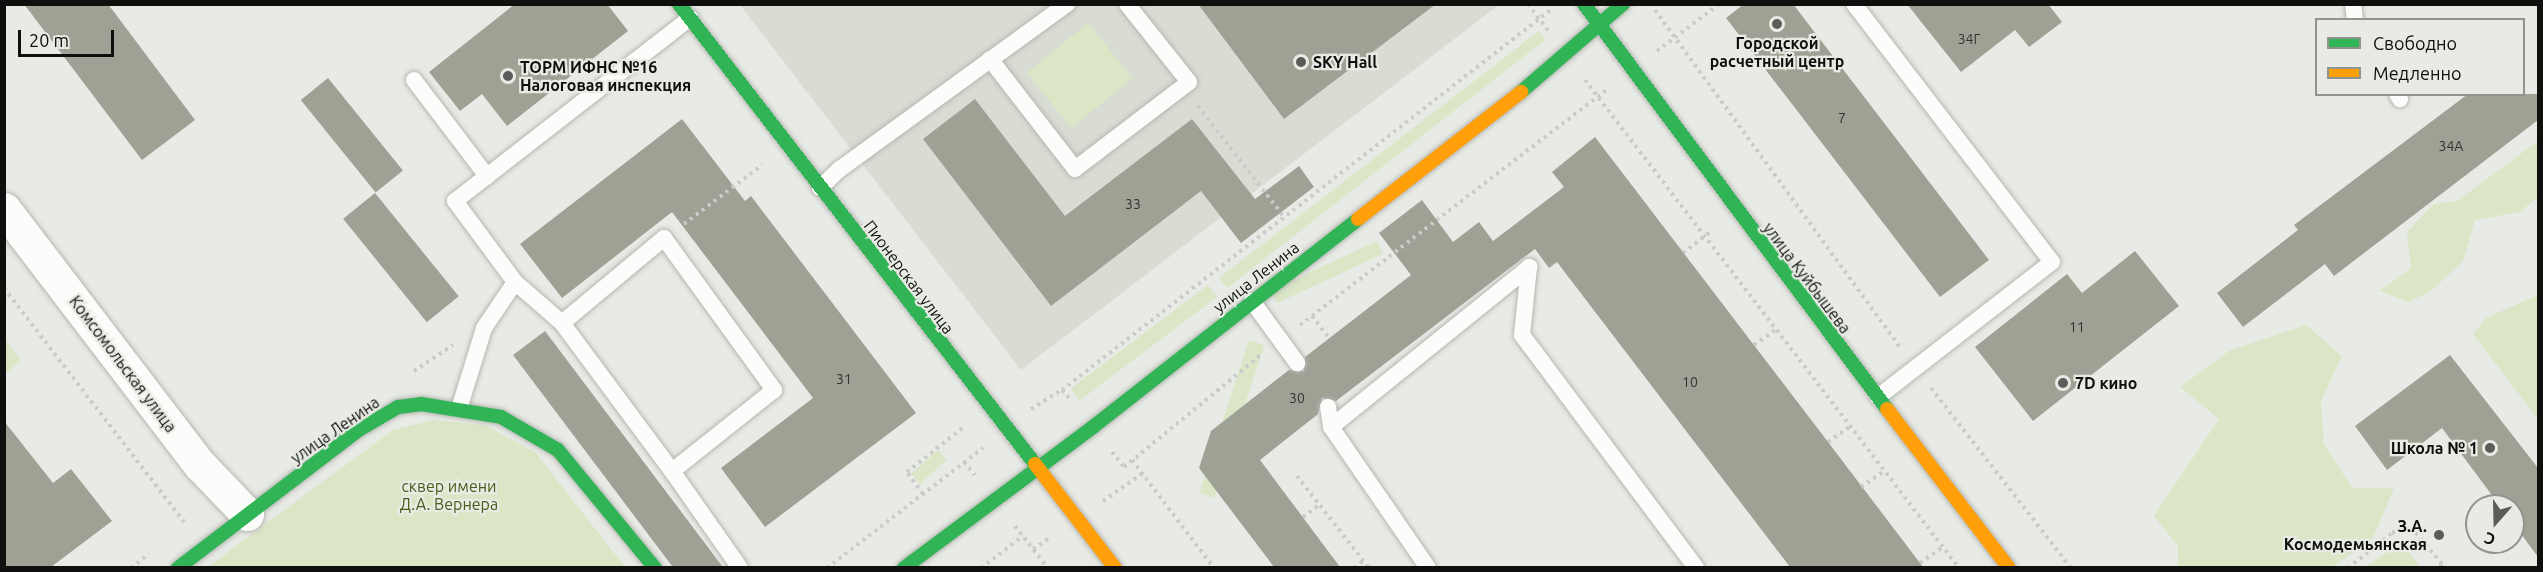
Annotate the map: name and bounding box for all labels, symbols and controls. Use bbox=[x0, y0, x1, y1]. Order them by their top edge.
marker: Городской расчетный центр bbox=[1770, 17, 1784, 31]
scale bar bbox=[21, 18, 117, 56]
legend bbox=[2315, 18, 2525, 96]
text: 20 m bbox=[29, 30, 69, 50]
house number: 34Г bbox=[1958, 31, 1980, 47]
place label: Городской расчетный центр bbox=[1710, 33, 1844, 71]
text: Свободно bbox=[2373, 33, 2457, 53]
place label: SKY Hall bbox=[1313, 52, 1377, 72]
marker: SKY Hall bbox=[1294, 55, 1308, 69]
place label: ТОРМ ИФНС №16 Налоговая инспекция bbox=[520, 57, 691, 95]
text: Медленно bbox=[2373, 63, 2462, 83]
marker: ТОРМ ИФНС №16 Налоговая инспекция bbox=[501, 69, 515, 83]
house number: 7 bbox=[1838, 110, 1846, 126]
house number: 34А bbox=[2439, 138, 2463, 154]
house number: 33 bbox=[1125, 196, 1141, 212]
street label: Пионерская улица bbox=[860, 216, 958, 338]
street label: улица Куйбышева bbox=[1759, 219, 1855, 337]
street label: улица Ленина bbox=[1209, 237, 1303, 317]
street label: Комсомольская улица bbox=[65, 292, 181, 436]
house number: 11 bbox=[2069, 319, 2085, 335]
house number: 31 bbox=[836, 371, 852, 387]
place label: 7D кино bbox=[2075, 373, 2137, 393]
house number: 10 bbox=[1682, 374, 1698, 390]
marker: 7D кино bbox=[2056, 376, 2070, 390]
house number: 30 bbox=[1289, 390, 1305, 406]
street label: улица Ленина bbox=[287, 392, 383, 468]
place label: Школа № 1 bbox=[2391, 438, 2478, 458]
marker: Школа № 1 bbox=[2483, 441, 2497, 455]
park label: сквер имени Д.А. Вернера bbox=[400, 476, 498, 514]
north arrow bbox=[2465, 494, 2525, 554]
place label: З.А. Космодемьянская bbox=[2284, 516, 2427, 554]
marker: З.А. Космодемьянская bbox=[2432, 528, 2446, 542]
text: С bbox=[2482, 529, 2497, 549]

